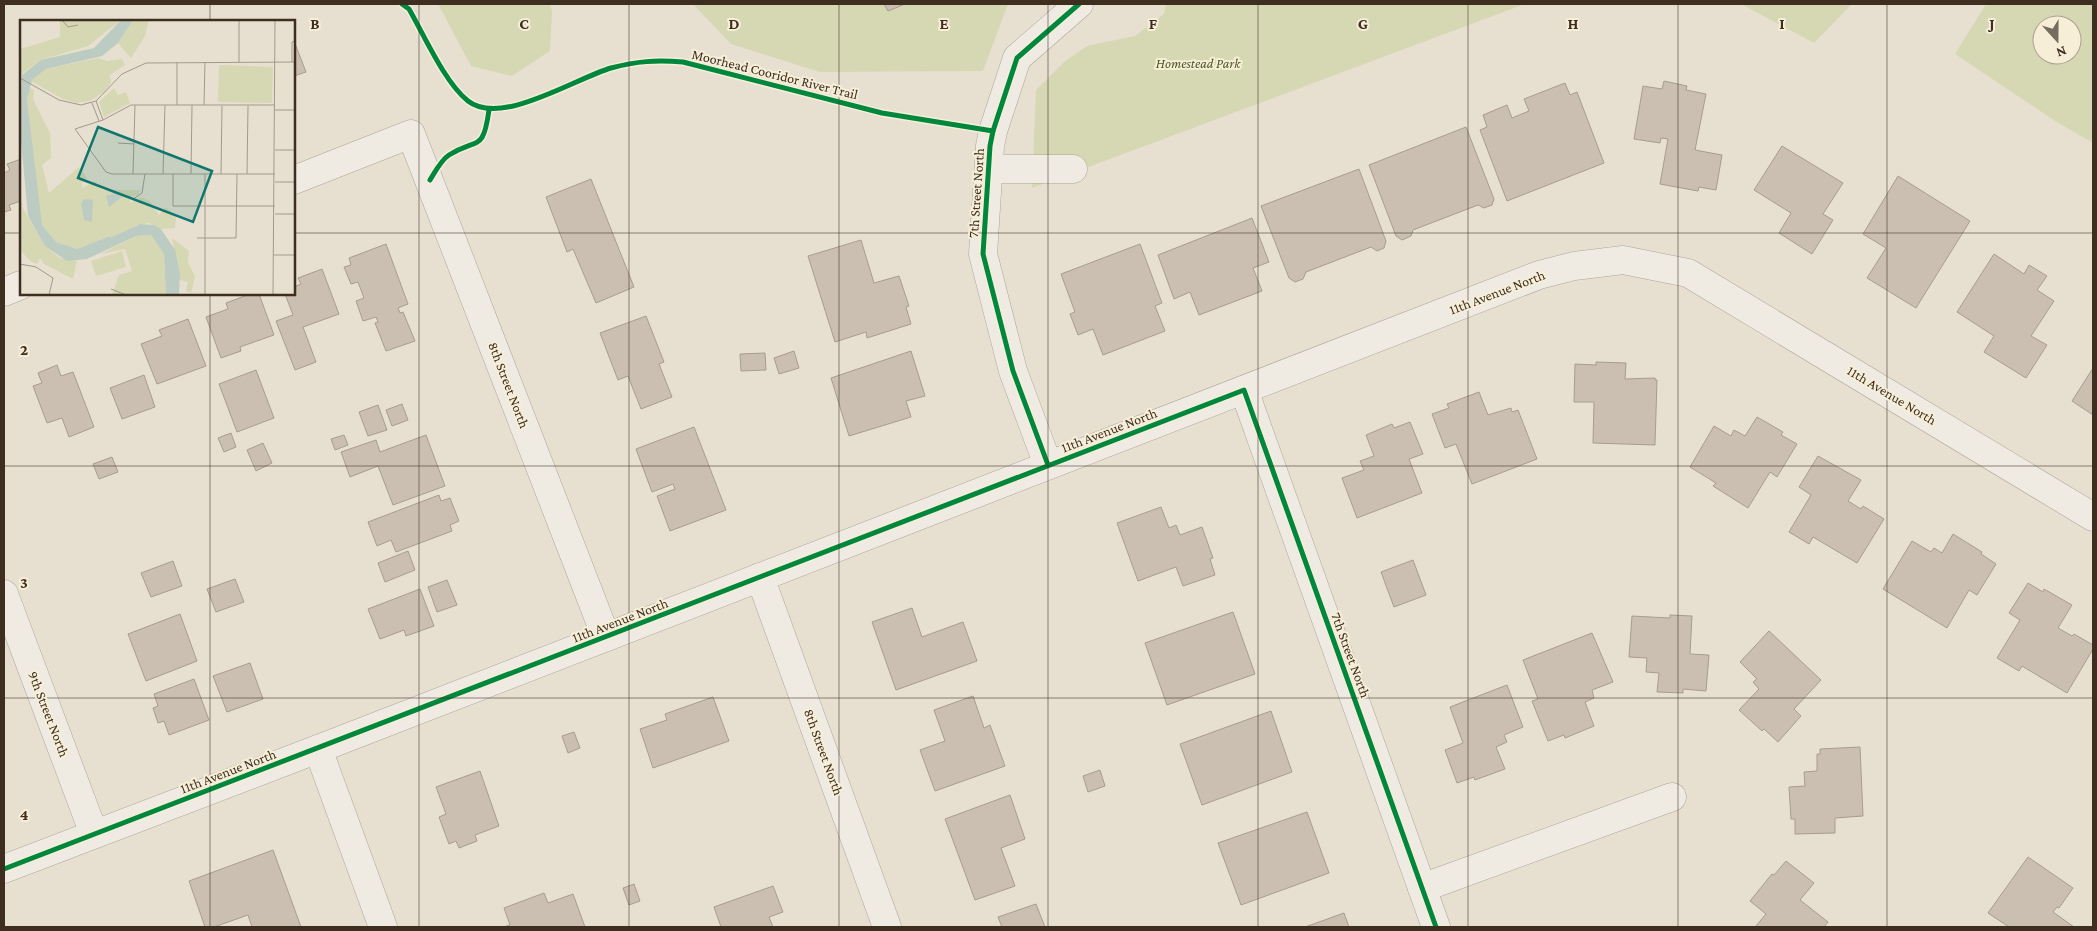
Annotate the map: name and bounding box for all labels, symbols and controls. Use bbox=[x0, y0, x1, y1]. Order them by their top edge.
text: B bbox=[310, 15, 320, 32]
text: C bbox=[519, 15, 529, 32]
text: D bbox=[728, 15, 740, 32]
text: E bbox=[939, 15, 949, 32]
text: F bbox=[1149, 15, 1158, 32]
text: G bbox=[1358, 15, 1368, 32]
text: H bbox=[1568, 15, 1579, 32]
text: I bbox=[1779, 15, 1785, 32]
text: J bbox=[1987, 15, 1995, 32]
north arrow bbox=[2032, 15, 2082, 65]
inset map bbox=[20, 20, 295, 295]
text: N bbox=[2054, 43, 2069, 61]
street label: Moorhead Cooridor River Trail bbox=[690, 46, 860, 103]
park label: Homestead Park bbox=[1156, 55, 1241, 71]
street label: 7th Street North bbox=[965, 147, 987, 238]
street label: 11th Avenue North bbox=[1447, 266, 1548, 318]
street label: 8th Street North bbox=[485, 340, 533, 431]
text: 2 bbox=[20, 341, 28, 358]
street label: 11th Avenue North bbox=[1845, 362, 1940, 428]
street label: 11th Avenue North bbox=[1059, 404, 1160, 456]
text: 3 bbox=[20, 574, 28, 591]
street label: 11th Avenue North bbox=[570, 594, 671, 646]
street label: 7th Street North bbox=[1328, 610, 1374, 700]
street label: 9th Street North bbox=[25, 669, 73, 760]
street label: 8th Street North bbox=[801, 707, 847, 798]
street label: 11th Avenue North bbox=[178, 745, 279, 797]
text: 4 bbox=[20, 806, 29, 823]

